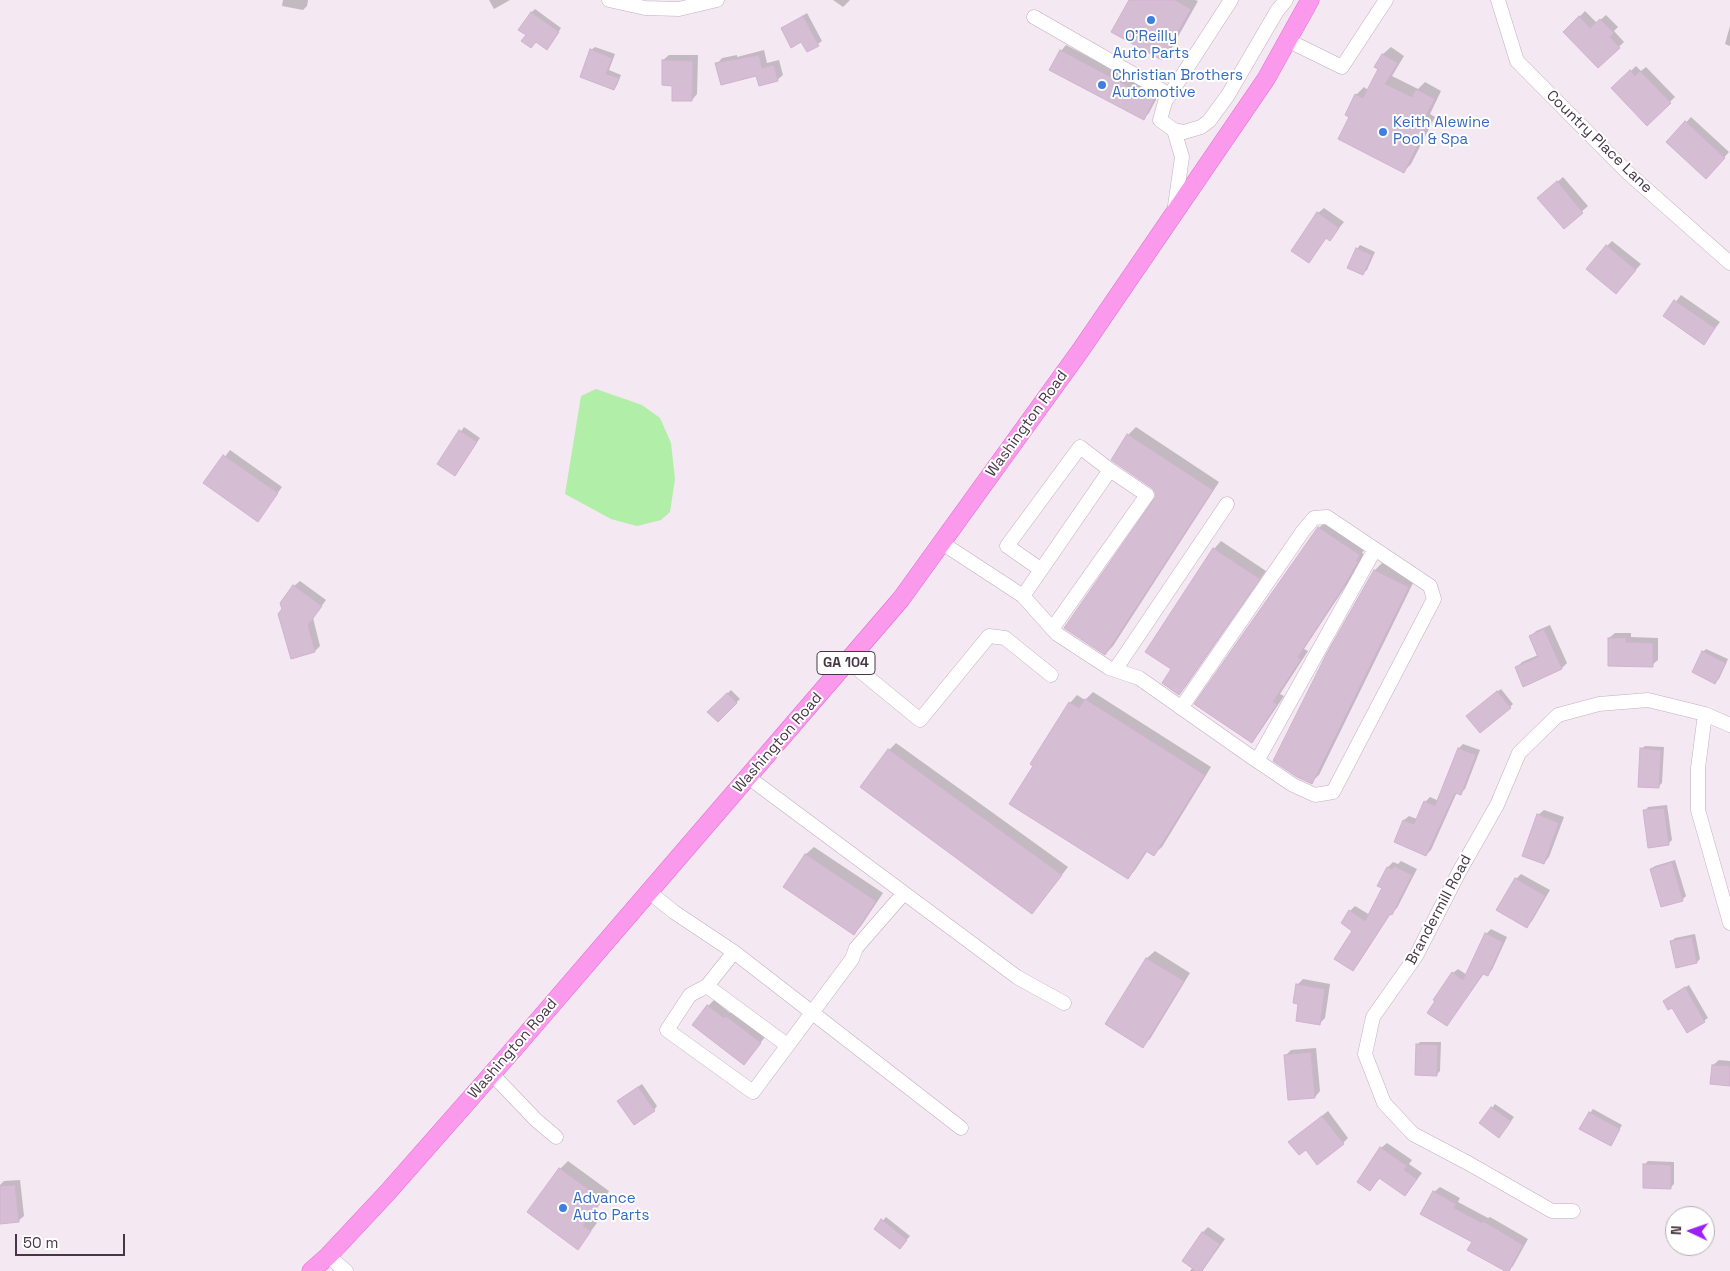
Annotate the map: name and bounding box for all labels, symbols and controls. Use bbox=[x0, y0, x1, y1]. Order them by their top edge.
marker: O'Reilly Auto Parts bbox=[1145, 14, 1157, 26]
place label: O'Reilly Auto Parts bbox=[1113, 28, 1189, 63]
place label: Christian Brothers Automotive bbox=[1112, 67, 1243, 102]
marker: Christian Brothers Automotive bbox=[1096, 79, 1108, 91]
street label: Country Place Lane bbox=[1542, 87, 1656, 197]
place label: Keith Alewine Pool & Spa bbox=[1393, 114, 1490, 149]
marker: Keith Alewine Pool & Spa bbox=[1377, 126, 1389, 138]
street label: Washington Road bbox=[982, 367, 1072, 481]
road number: GA 104 bbox=[817, 651, 875, 674]
street label: Washington Road bbox=[730, 689, 826, 797]
street label: Brandermill Road bbox=[1402, 852, 1476, 968]
street label: Washington Road bbox=[465, 995, 561, 1103]
place label: Advance Auto Parts bbox=[573, 1190, 649, 1225]
marker: Advance Auto Parts bbox=[557, 1202, 569, 1214]
north arrow bbox=[1665, 1206, 1715, 1256]
scale bar bbox=[18, 1224, 128, 1256]
text: N bbox=[1667, 1225, 1685, 1235]
text: 50 m bbox=[23, 1233, 58, 1252]

